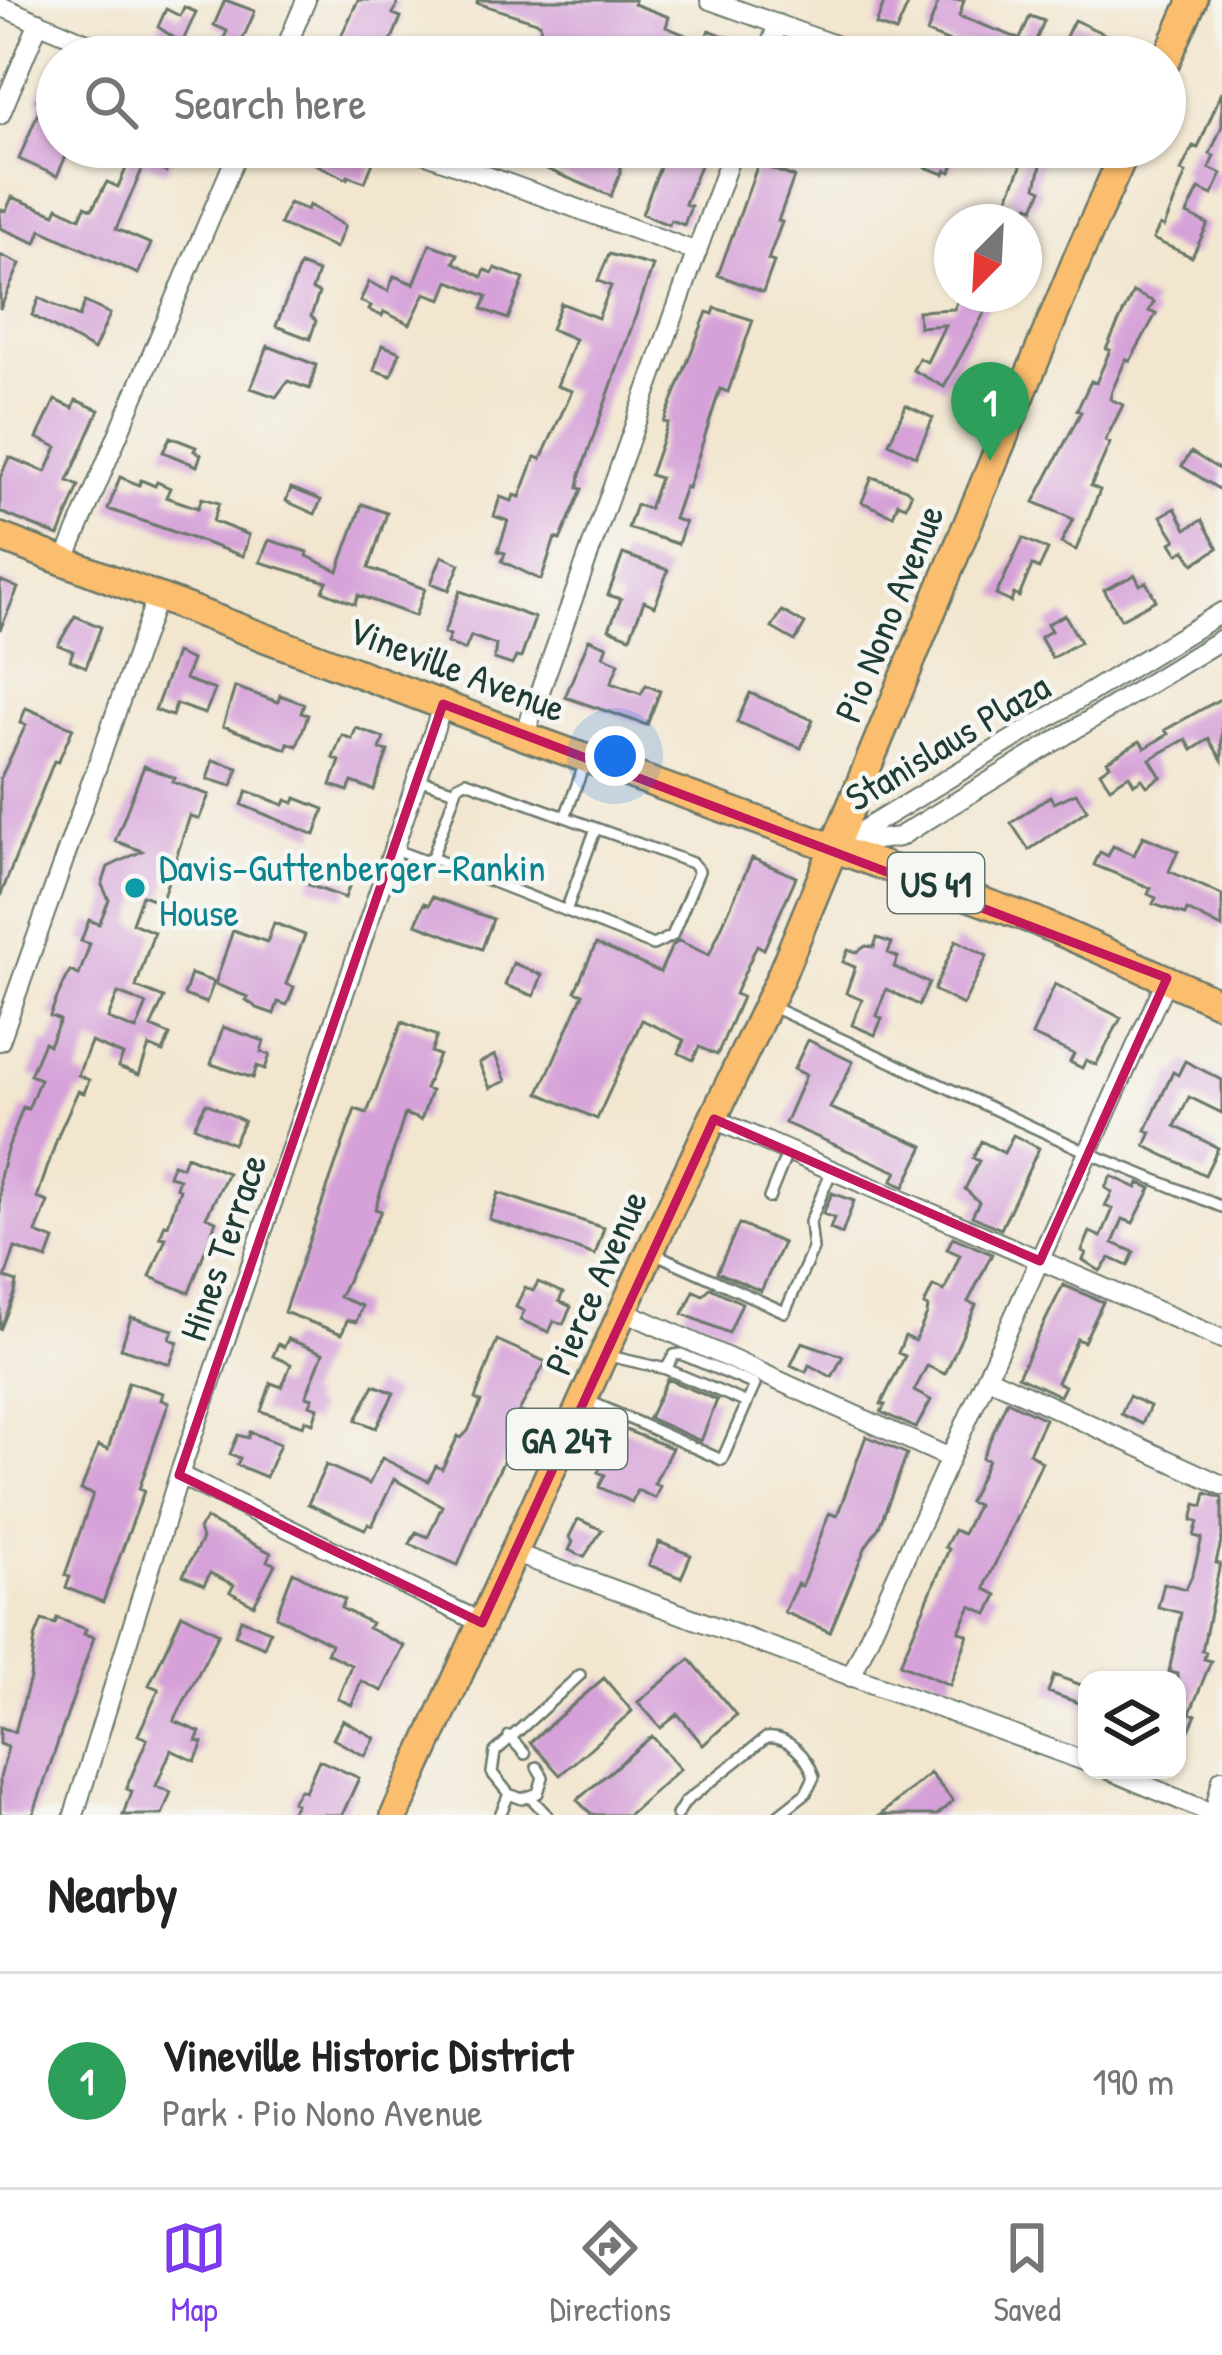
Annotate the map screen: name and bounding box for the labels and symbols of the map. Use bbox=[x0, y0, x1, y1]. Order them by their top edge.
north arrow bbox=[934, 204, 1042, 312]
pin: 1 bbox=[951, 362, 1029, 461]
street label: Pio Nono Avenue bbox=[820, 497, 956, 729]
street label: Vineville Avenue bbox=[341, 602, 573, 734]
street label: Stanislaus Plaza bbox=[835, 659, 1059, 823]
your location bbox=[585, 726, 645, 786]
place label: Davis-Guttenberger-Rankin House bbox=[159, 840, 546, 938]
road number: US 41 bbox=[888, 853, 984, 913]
marker: Davis-Guttenberger-Rankin House bbox=[122, 875, 148, 901]
street label: Hines Terrace bbox=[165, 1147, 279, 1347]
street label: Pierce Avenue bbox=[531, 1181, 659, 1383]
road number: GA 247 bbox=[507, 1409, 627, 1469]

